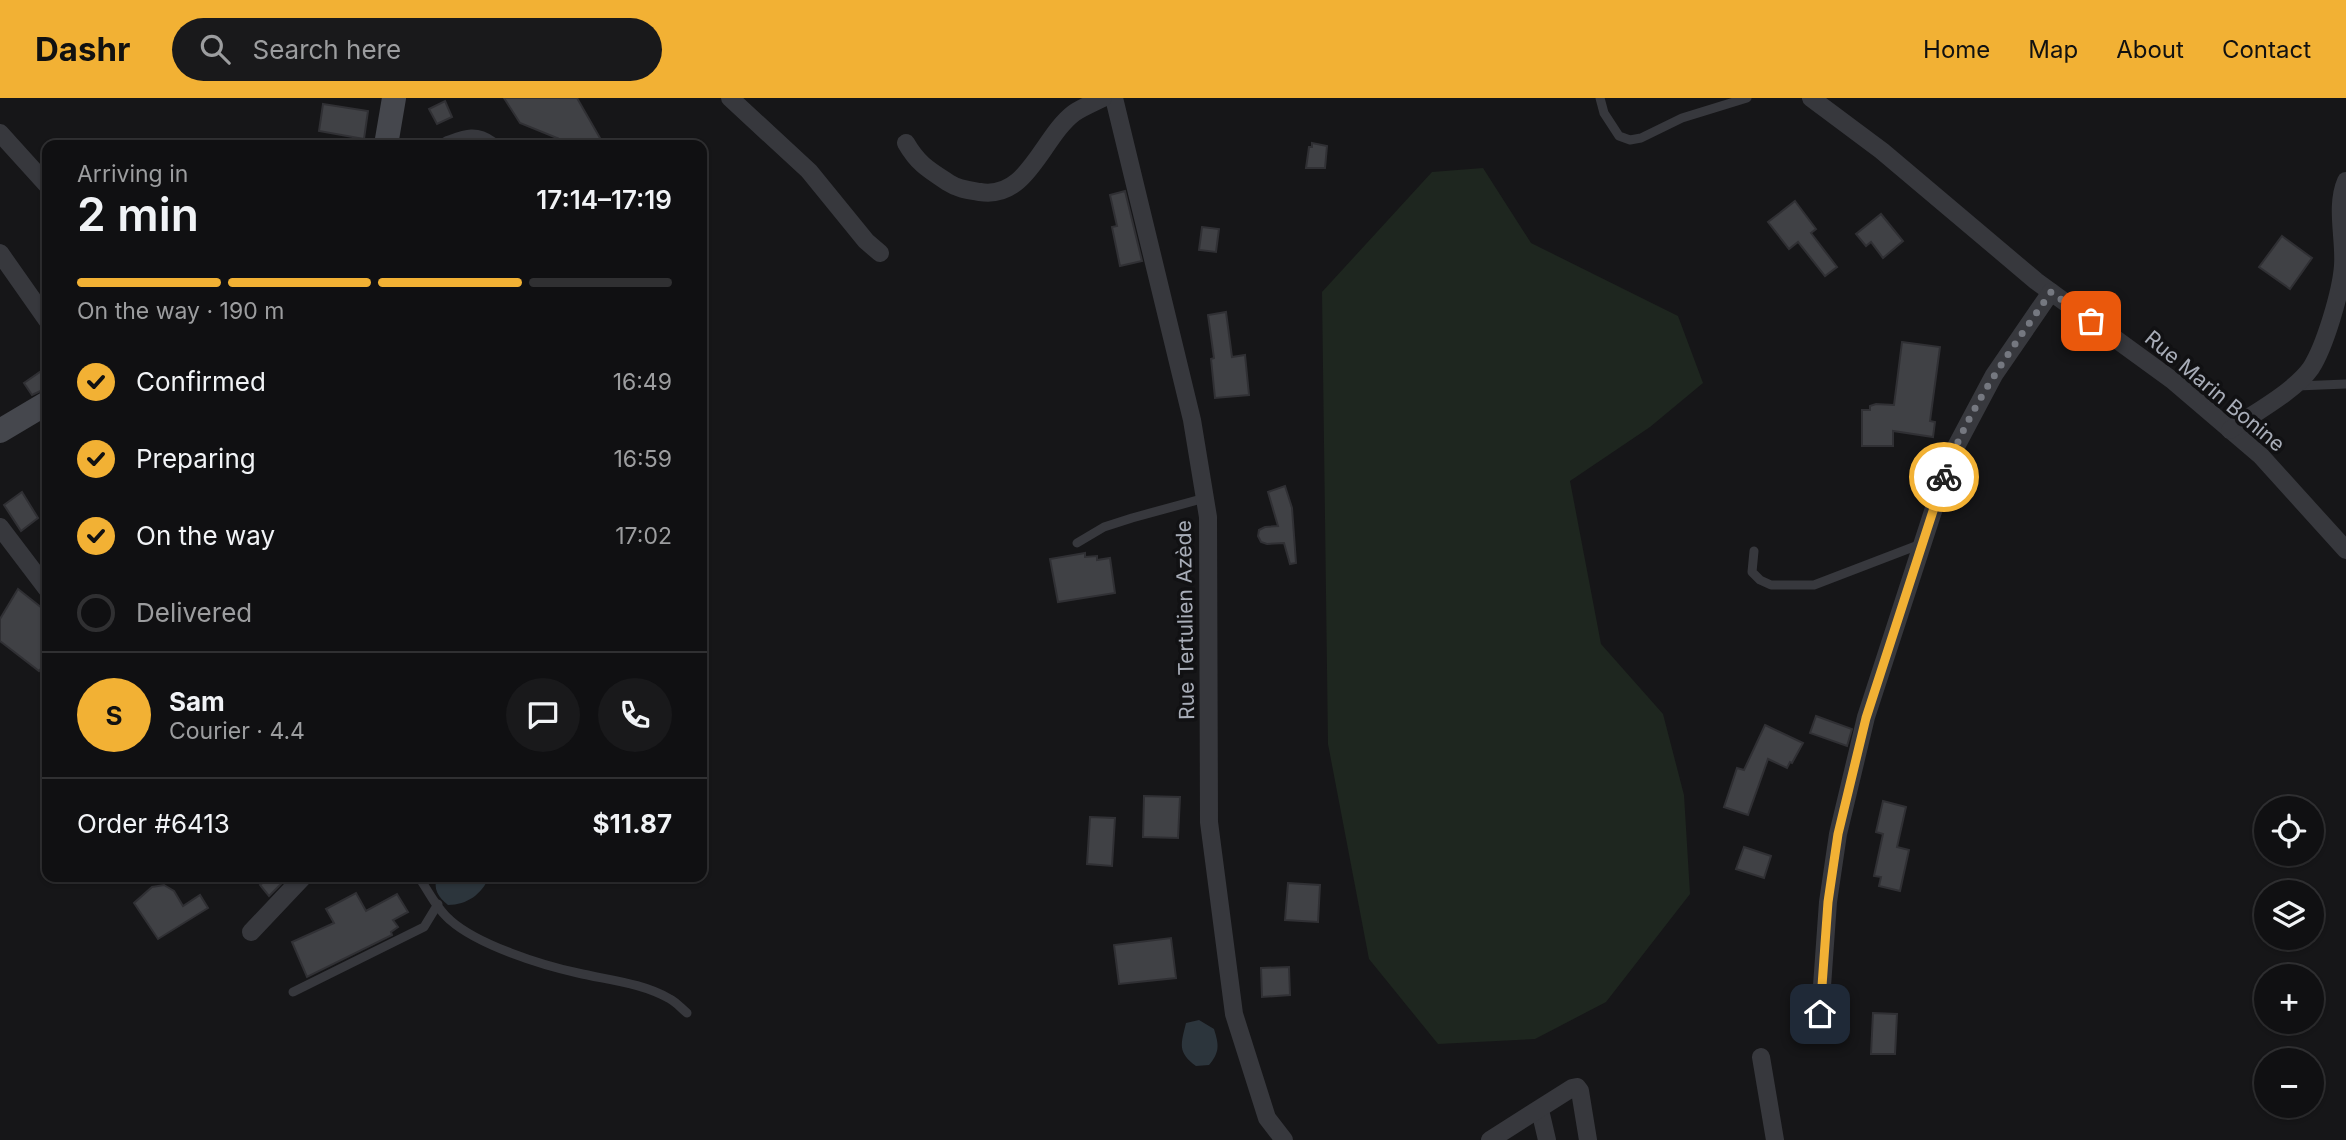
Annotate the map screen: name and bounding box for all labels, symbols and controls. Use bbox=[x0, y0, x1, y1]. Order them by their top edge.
search box bbox=[172, 18, 662, 81]
text: Dashr bbox=[35, 29, 130, 69]
icon: search bbox=[196, 30, 234, 68]
text: Search here bbox=[252, 34, 401, 65]
text: Home bbox=[1923, 35, 1990, 64]
text: Map bbox=[2028, 35, 2078, 64]
text: About bbox=[2116, 35, 2184, 64]
text: Contact bbox=[2222, 35, 2311, 64]
text: Arriving in bbox=[77, 160, 188, 188]
text: 17:14–17:19 bbox=[536, 184, 672, 215]
text: 2 min bbox=[77, 186, 199, 242]
pin bbox=[2061, 291, 2121, 351]
text: On the way · 190 m bbox=[77, 297, 284, 325]
icon: bag bbox=[2072, 302, 2110, 340]
street label: Rue Marin Bonine bbox=[2140, 325, 2290, 457]
icon: check bbox=[77, 363, 115, 401]
text: Confirmed bbox=[136, 366, 266, 397]
text: 16:49 bbox=[613, 368, 672, 396]
icon: check bbox=[77, 440, 115, 478]
courier bbox=[1909, 442, 1979, 512]
text: Preparing bbox=[136, 443, 256, 474]
text: 16:59 bbox=[614, 445, 672, 473]
icon: bike bbox=[1925, 458, 1963, 496]
icon: check bbox=[77, 517, 115, 555]
text: On the way bbox=[136, 520, 275, 551]
street label: Rue Tertulien Azède bbox=[1171, 520, 1199, 720]
text: 17:02 bbox=[615, 522, 672, 550]
text: Delivered bbox=[136, 597, 252, 628]
button: chat bbox=[506, 678, 580, 752]
button: phone bbox=[598, 678, 672, 752]
text: Sam bbox=[169, 686, 225, 717]
text: S bbox=[105, 700, 123, 731]
text: Courier · 4.4 bbox=[169, 717, 305, 745]
map controls bbox=[2254, 796, 2324, 1118]
button: locate bbox=[2254, 796, 2324, 866]
text: Order #6413 bbox=[77, 808, 230, 839]
text: $11.87 bbox=[593, 808, 672, 839]
button: layers bbox=[2254, 880, 2324, 950]
button: + bbox=[2254, 964, 2324, 1034]
pin bbox=[1790, 984, 1850, 1044]
icon: home bbox=[1801, 995, 1839, 1033]
button: − bbox=[2254, 1048, 2324, 1118]

